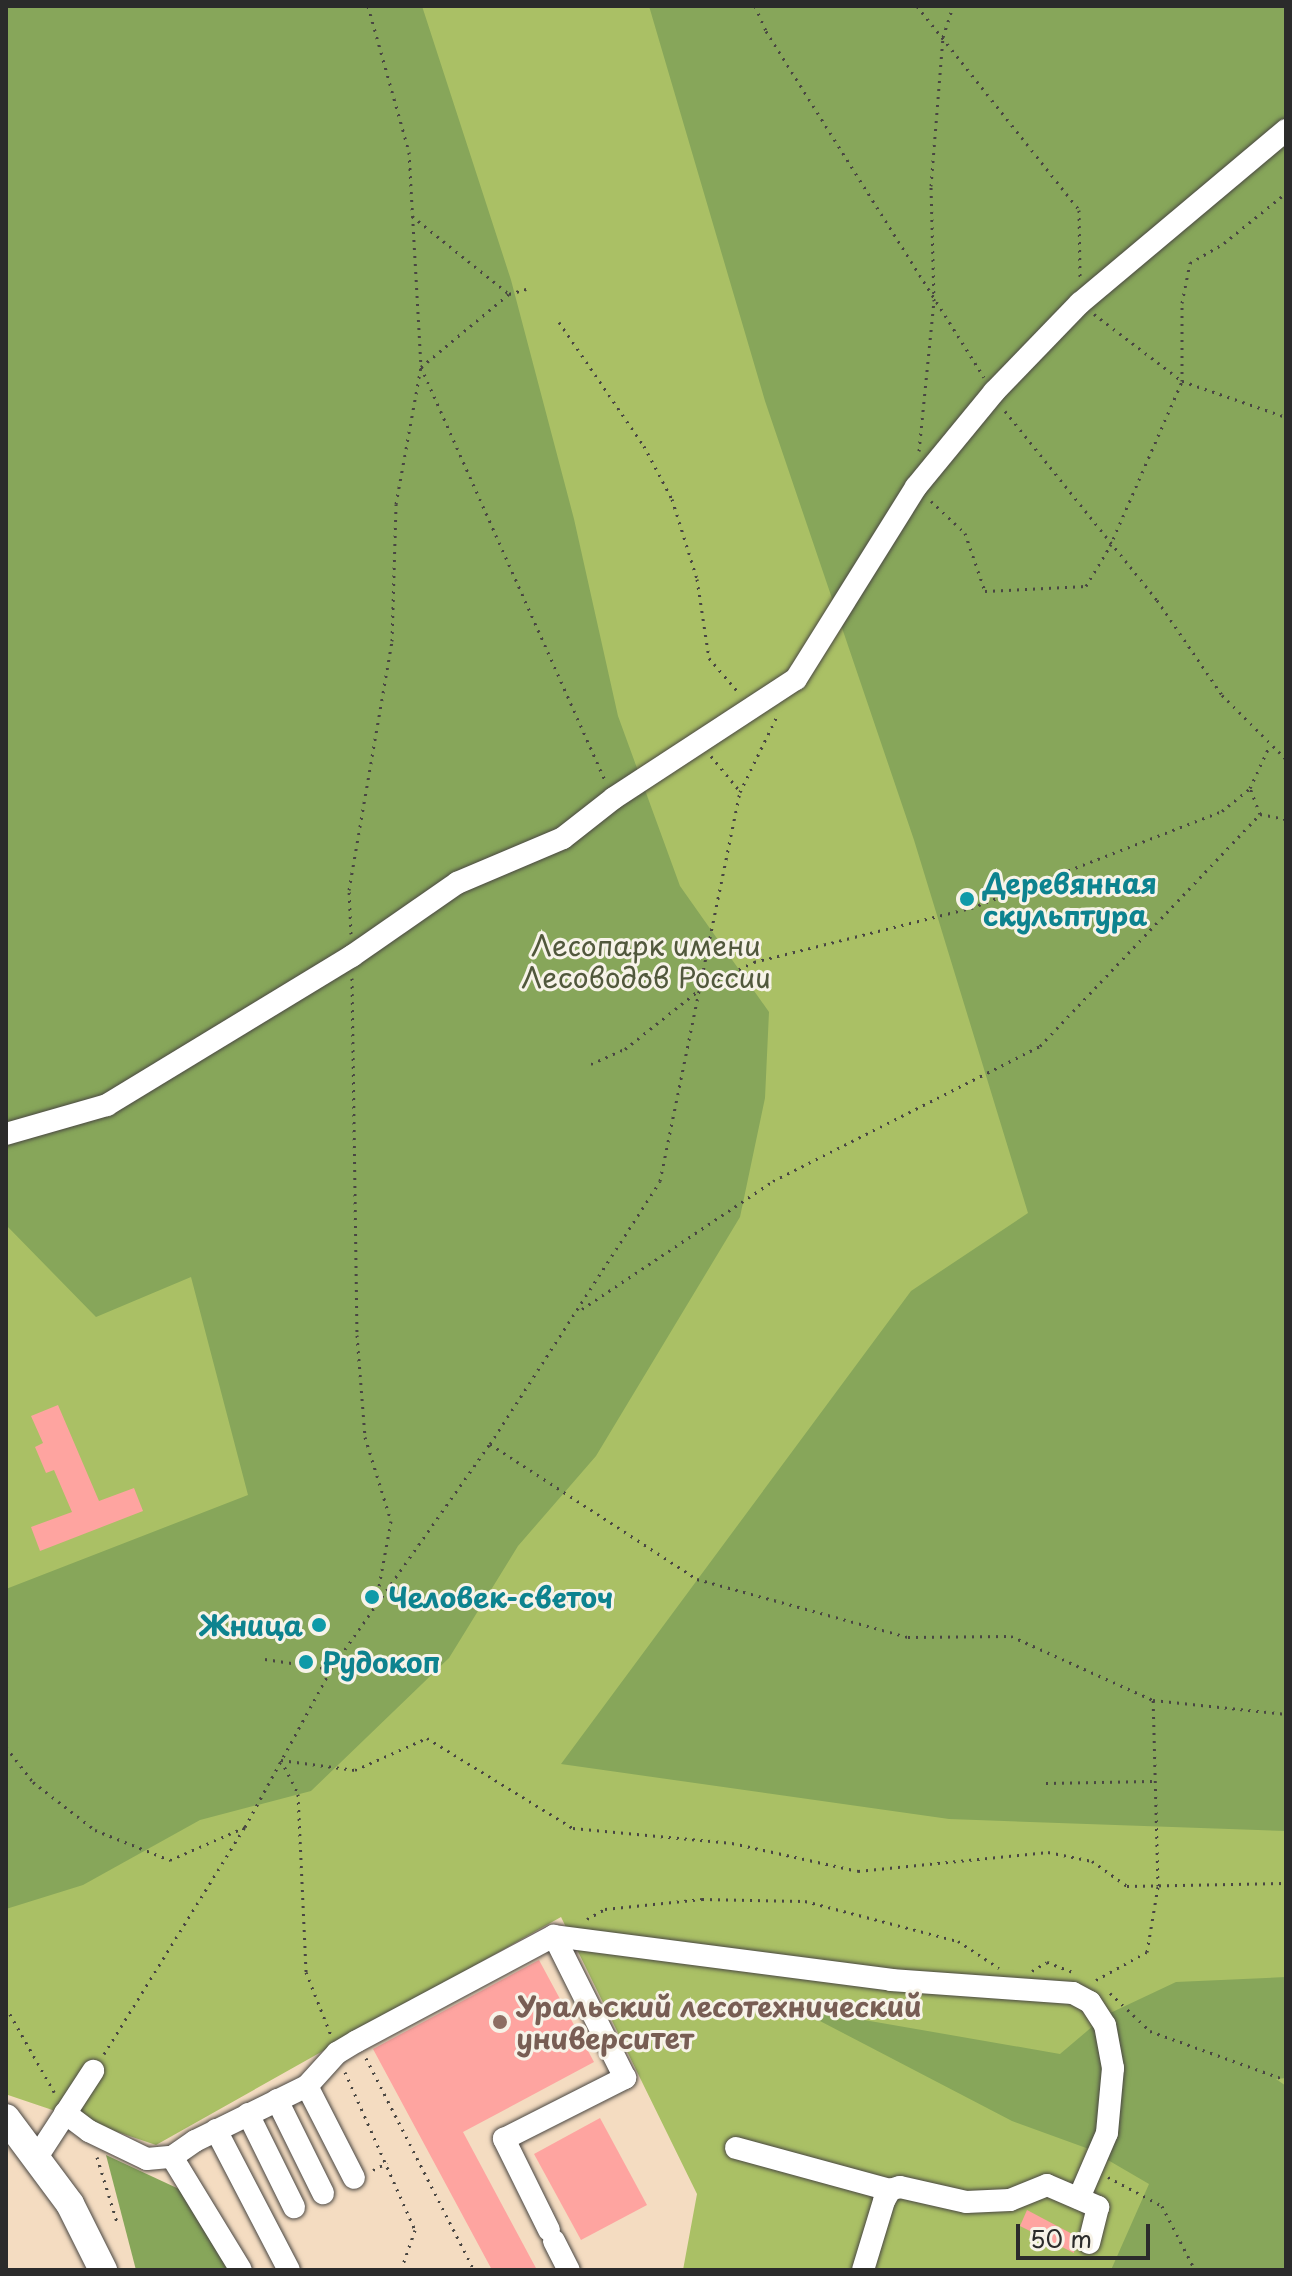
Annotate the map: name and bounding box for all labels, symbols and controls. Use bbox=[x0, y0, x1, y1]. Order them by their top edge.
place label: Деревянная скульптура bbox=[983, 866, 1157, 932]
marker: Деревянная скульптура bbox=[958, 890, 976, 908]
park label: Лесопарк имени Лесоводов России bbox=[521, 928, 771, 994]
place label: Человек-светоч bbox=[388, 1580, 613, 1614]
marker: Человек-светоч bbox=[363, 1588, 381, 1606]
place label: Жница bbox=[199, 1608, 303, 1642]
marker: Жница bbox=[310, 1616, 328, 1634]
place label: Рудокоп bbox=[322, 1645, 441, 1679]
marker: Рудокоп bbox=[297, 1653, 315, 1671]
place label: Уральский лесотехнический университет bbox=[516, 1989, 923, 2055]
marker: Уральский лесотехнический университет bbox=[491, 2013, 509, 2031]
scale bar bbox=[1020, 2208, 1154, 2258]
text: 50 m bbox=[1030, 2220, 1092, 2256]

